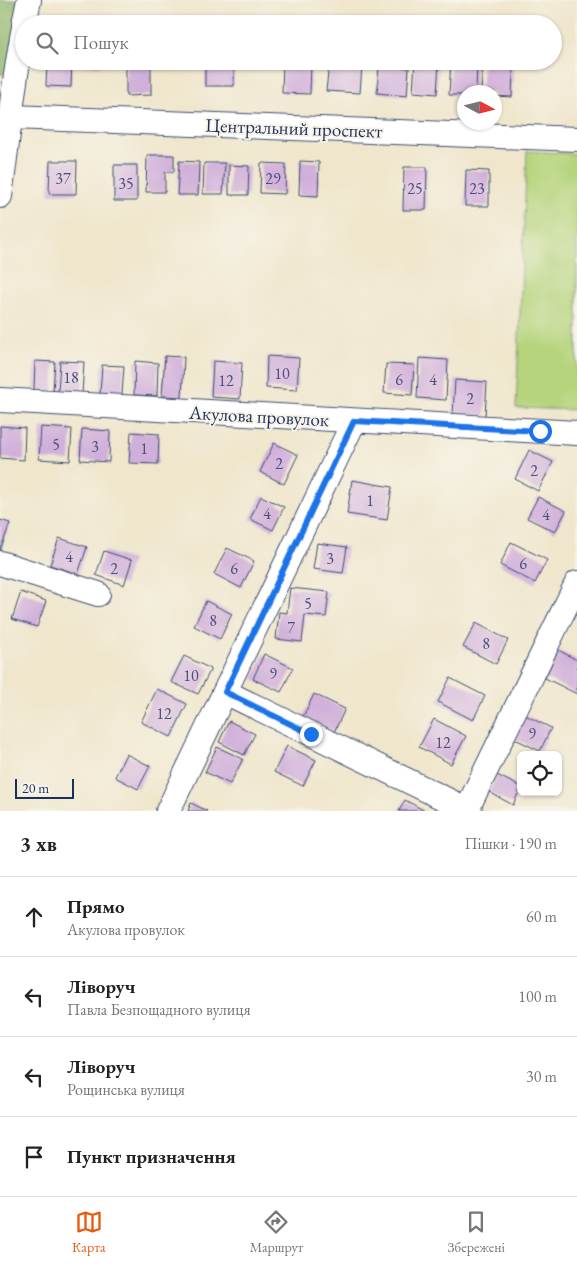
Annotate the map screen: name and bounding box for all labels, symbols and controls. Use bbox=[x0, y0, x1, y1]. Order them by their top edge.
search box bbox=[15, 15, 562, 70]
icon: search bbox=[33, 29, 61, 57]
text: Пошук bbox=[73, 30, 129, 55]
north arrow bbox=[457, 85, 502, 130]
street label: Центральний проспект bbox=[205, 112, 383, 144]
house number: 37 bbox=[55, 168, 71, 189]
house number: 29 bbox=[265, 168, 281, 189]
house number: 35 bbox=[118, 173, 134, 194]
house number: 25 bbox=[407, 178, 423, 199]
house number: 23 bbox=[469, 178, 485, 199]
house number: 10 bbox=[274, 363, 290, 384]
house number: 18 bbox=[63, 367, 79, 388]
house number: 6 bbox=[395, 369, 403, 390]
house number: 4 bbox=[429, 369, 437, 390]
house number: 12 bbox=[218, 370, 234, 391]
house number: 2 bbox=[466, 388, 474, 409]
street label: Акулова провулок bbox=[187, 400, 330, 432]
route start bbox=[529, 420, 552, 443]
house number: 5 bbox=[52, 434, 60, 455]
house number: 3 bbox=[91, 436, 99, 457]
house number: 1 bbox=[140, 438, 148, 459]
house number: 2 bbox=[275, 453, 283, 474]
house number: 2 bbox=[530, 460, 538, 481]
house number: 1 bbox=[366, 490, 374, 511]
house number: 4 bbox=[263, 503, 271, 524]
house number: 4 bbox=[542, 504, 550, 525]
house number: 4 bbox=[65, 546, 73, 567]
house number: 3 bbox=[326, 548, 334, 569]
house number: 6 bbox=[519, 553, 527, 574]
house number: 2 bbox=[110, 558, 118, 579]
house number: 6 bbox=[230, 558, 238, 579]
house number: 5 bbox=[304, 593, 312, 614]
house number: 8 bbox=[209, 610, 217, 631]
house number: 7 bbox=[287, 617, 295, 638]
house number: 8 bbox=[482, 633, 490, 654]
house number: 9 bbox=[269, 663, 277, 684]
house number: 10 bbox=[183, 665, 199, 686]
house number: 12 bbox=[156, 703, 172, 724]
route end bbox=[300, 723, 323, 746]
house number: 9 bbox=[528, 723, 536, 744]
house number: 12 bbox=[435, 732, 451, 753]
map controls bbox=[517, 751, 562, 796]
button: locate bbox=[517, 751, 562, 796]
scale bar bbox=[15, 776, 74, 799]
text: 20 m bbox=[22, 779, 49, 797]
text: 3 хв bbox=[20, 830, 57, 857]
text: Пішки · 190 m bbox=[464, 833, 557, 854]
text: Прямо bbox=[67, 894, 125, 919]
icon: ahead bbox=[20, 903, 48, 931]
text: 60 m bbox=[526, 906, 557, 927]
text: Акулова провулок bbox=[67, 919, 185, 940]
text: Ліворуч bbox=[67, 974, 135, 999]
icon: left bbox=[20, 983, 48, 1011]
text: 100 m bbox=[518, 986, 557, 1007]
text: Павла Безпощадного вулиця bbox=[67, 999, 251, 1020]
text: Ліворуч bbox=[67, 1054, 135, 1079]
icon: left bbox=[20, 1063, 48, 1091]
text: 30 m bbox=[526, 1066, 557, 1087]
text: Рощинська вулиця bbox=[67, 1079, 185, 1100]
icon: arrive bbox=[20, 1143, 48, 1171]
text: Пункт призначення bbox=[67, 1144, 236, 1169]
tab: Карта bbox=[72, 1208, 106, 1256]
tab: Маршрут bbox=[250, 1208, 303, 1256]
tab: Збережені bbox=[447, 1208, 505, 1256]

